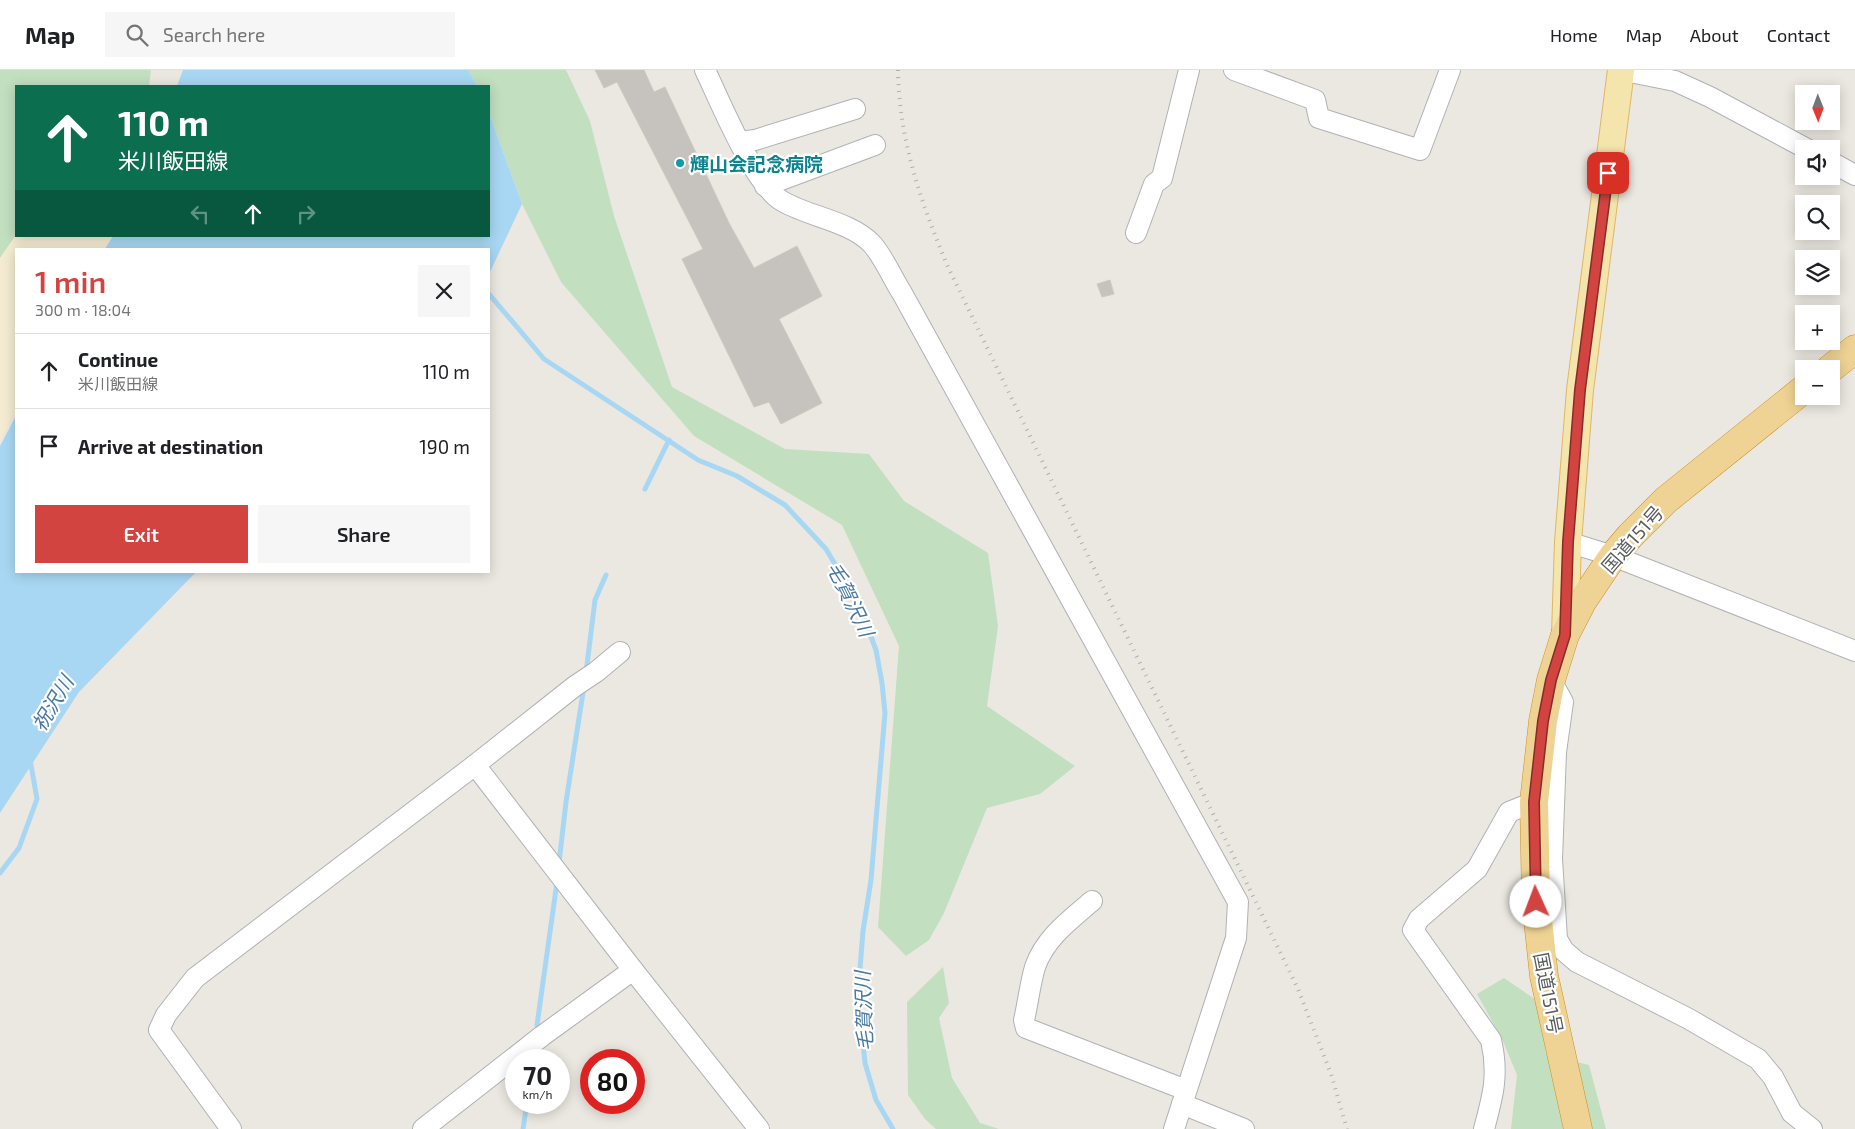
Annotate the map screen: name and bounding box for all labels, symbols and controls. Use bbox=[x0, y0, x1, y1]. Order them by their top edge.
search box bbox=[105, 12, 455, 57]
text: Map bbox=[25, 20, 75, 49]
icon: search bbox=[123, 21, 151, 49]
text: Search here bbox=[163, 23, 265, 46]
text: Home bbox=[1550, 24, 1598, 46]
text: Map bbox=[1626, 24, 1662, 46]
text: About bbox=[1690, 24, 1739, 46]
text: Contact bbox=[1767, 24, 1830, 46]
north arrow bbox=[1795, 85, 1840, 130]
map controls bbox=[1795, 85, 1840, 405]
text: 110 m bbox=[118, 101, 209, 143]
icon: ahead bbox=[35, 105, 100, 170]
button: sound bbox=[1795, 140, 1840, 185]
text: 米川飯田線 bbox=[118, 147, 228, 173]
place label: 輝山会記念病院 bbox=[690, 152, 823, 175]
pin bbox=[1587, 152, 1629, 194]
marker: 輝山会記念病院 bbox=[674, 157, 686, 169]
icon: arrive bbox=[1594, 159, 1622, 187]
button: search bbox=[1795, 195, 1840, 240]
icon: left bbox=[186, 200, 214, 228]
icon: ahead bbox=[239, 200, 267, 228]
icon: right bbox=[292, 200, 320, 228]
button: layers bbox=[1795, 250, 1840, 295]
text: 1 min bbox=[35, 263, 106, 299]
button: close bbox=[418, 265, 470, 317]
text: 300 m · 18:04 bbox=[35, 300, 131, 319]
button: + bbox=[1795, 305, 1840, 350]
text: Continue bbox=[78, 348, 158, 371]
icon: ahead bbox=[35, 357, 63, 385]
text: 110 m bbox=[423, 360, 470, 383]
button: − bbox=[1795, 360, 1840, 405]
text: 米川飯田線 bbox=[78, 374, 158, 393]
icon: arrive bbox=[35, 432, 63, 460]
text: Arrive at destination bbox=[78, 435, 263, 458]
text: 190 m bbox=[419, 435, 470, 458]
street label: 国道151号 bbox=[1596, 500, 1668, 578]
button: Exit bbox=[35, 505, 248, 563]
button: Share bbox=[258, 505, 470, 563]
water label: 毛賀沢川 bbox=[823, 558, 880, 642]
water label: 祝沢川 bbox=[26, 669, 79, 735]
position arrow bbox=[1509, 875, 1561, 927]
street label: 国道151号 bbox=[1530, 950, 1568, 1036]
water label: 毛賀沢川 bbox=[850, 969, 876, 1051]
speed limit sign: 80 bbox=[580, 1049, 645, 1114]
text: 70 bbox=[523, 1060, 552, 1090]
text: km/h bbox=[523, 1087, 552, 1101]

